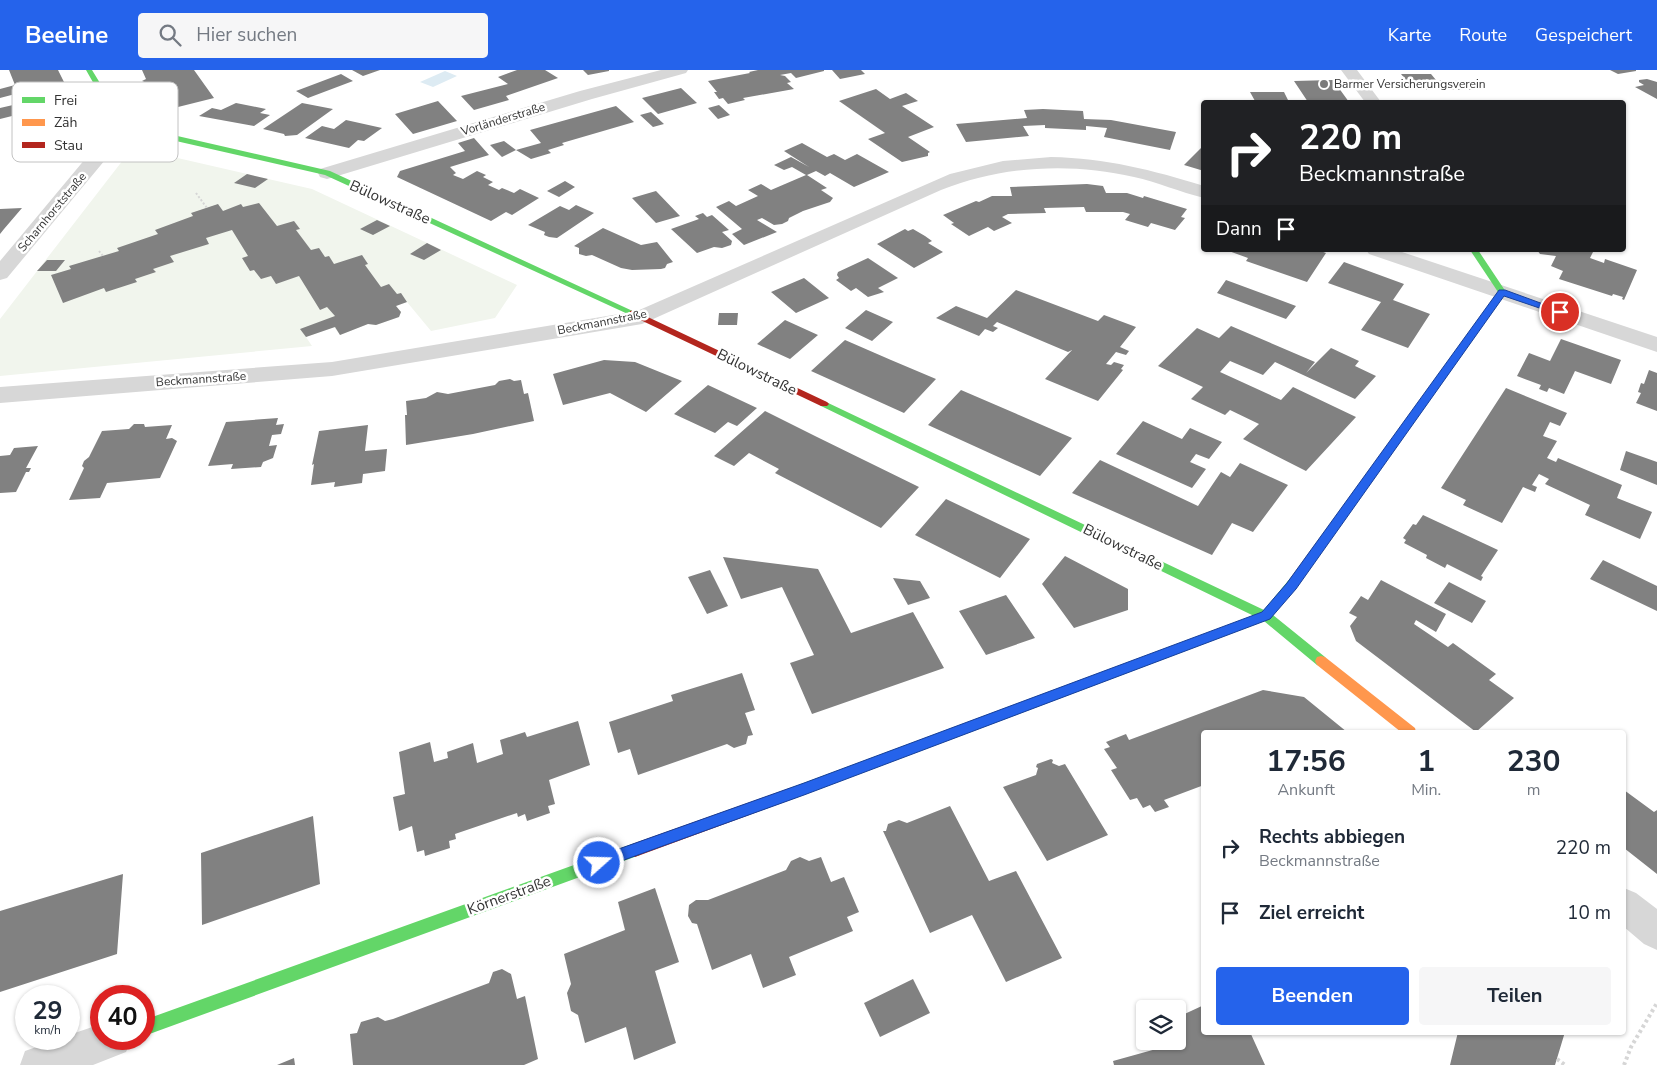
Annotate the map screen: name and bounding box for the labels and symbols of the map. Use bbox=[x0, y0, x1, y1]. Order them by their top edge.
place label: Barmer Versicherungsverein bbox=[1334, 76, 1486, 92]
marker: Barmer Versicherungsverein bbox=[1318, 78, 1330, 90]
legend bbox=[12, 82, 178, 162]
text: Frei bbox=[54, 91, 77, 110]
street label: Vorländerstraße bbox=[458, 99, 547, 140]
text: Zäh bbox=[54, 113, 77, 132]
text: Stau bbox=[54, 136, 83, 155]
street label: Scharnhorststraße bbox=[14, 169, 90, 255]
street label: Bülowstraße bbox=[346, 175, 434, 229]
pin bbox=[1539, 291, 1581, 333]
street label: Beckmannstraße bbox=[556, 306, 648, 338]
street label: Bülowstraße bbox=[714, 344, 800, 400]
street label: Beckmannstraße bbox=[155, 368, 247, 390]
street label: Bülowstraße bbox=[1080, 519, 1166, 575]
position arrow bbox=[572, 836, 624, 888]
street label: Körnerstraße bbox=[464, 871, 554, 919]
speed limit sign: 40 bbox=[90, 985, 155, 1050]

